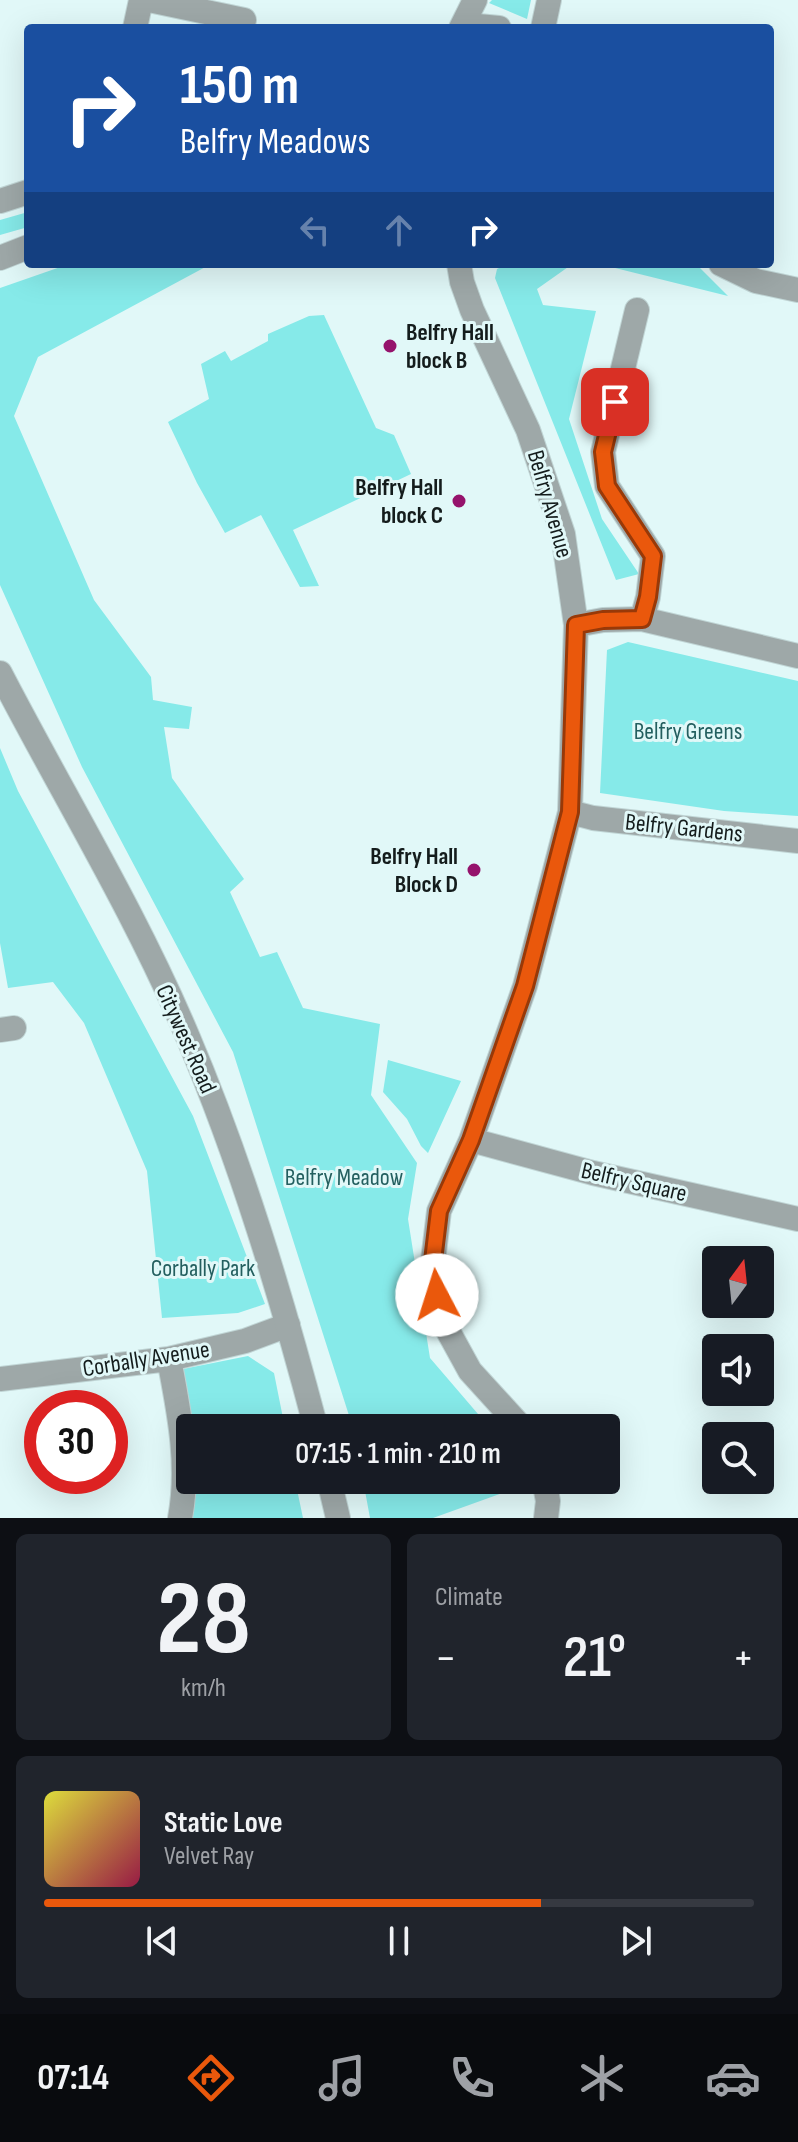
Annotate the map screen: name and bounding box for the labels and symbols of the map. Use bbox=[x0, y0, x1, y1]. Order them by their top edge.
place label: Belfry Hall block B bbox=[406, 318, 494, 375]
marker: Belfry Hall block B bbox=[381, 337, 399, 355]
pin bbox=[581, 368, 649, 436]
street label: Belfry Avenue bbox=[521, 447, 579, 561]
place label: Belfry Hall block C bbox=[355, 473, 443, 530]
marker: Belfry Hall block C bbox=[450, 492, 468, 510]
park label: Belfry Greens bbox=[634, 717, 742, 746]
street label: Belfry Gardens bbox=[624, 807, 744, 849]
place label: Belfry Hall Block D bbox=[370, 842, 458, 899]
marker: Belfry Hall Block D bbox=[465, 861, 483, 879]
street label: Citywest Road bbox=[149, 980, 223, 1098]
street label: Belfry Square bbox=[578, 1156, 690, 1208]
park label: Belfry Meadow bbox=[285, 1163, 403, 1192]
north arrow bbox=[702, 1246, 774, 1318]
position arrow bbox=[395, 1253, 479, 1337]
park label: Corbally Park bbox=[151, 1254, 255, 1283]
street label: Corbally Avenue bbox=[80, 1335, 212, 1383]
speed limit sign: 30 bbox=[24, 1390, 128, 1494]

